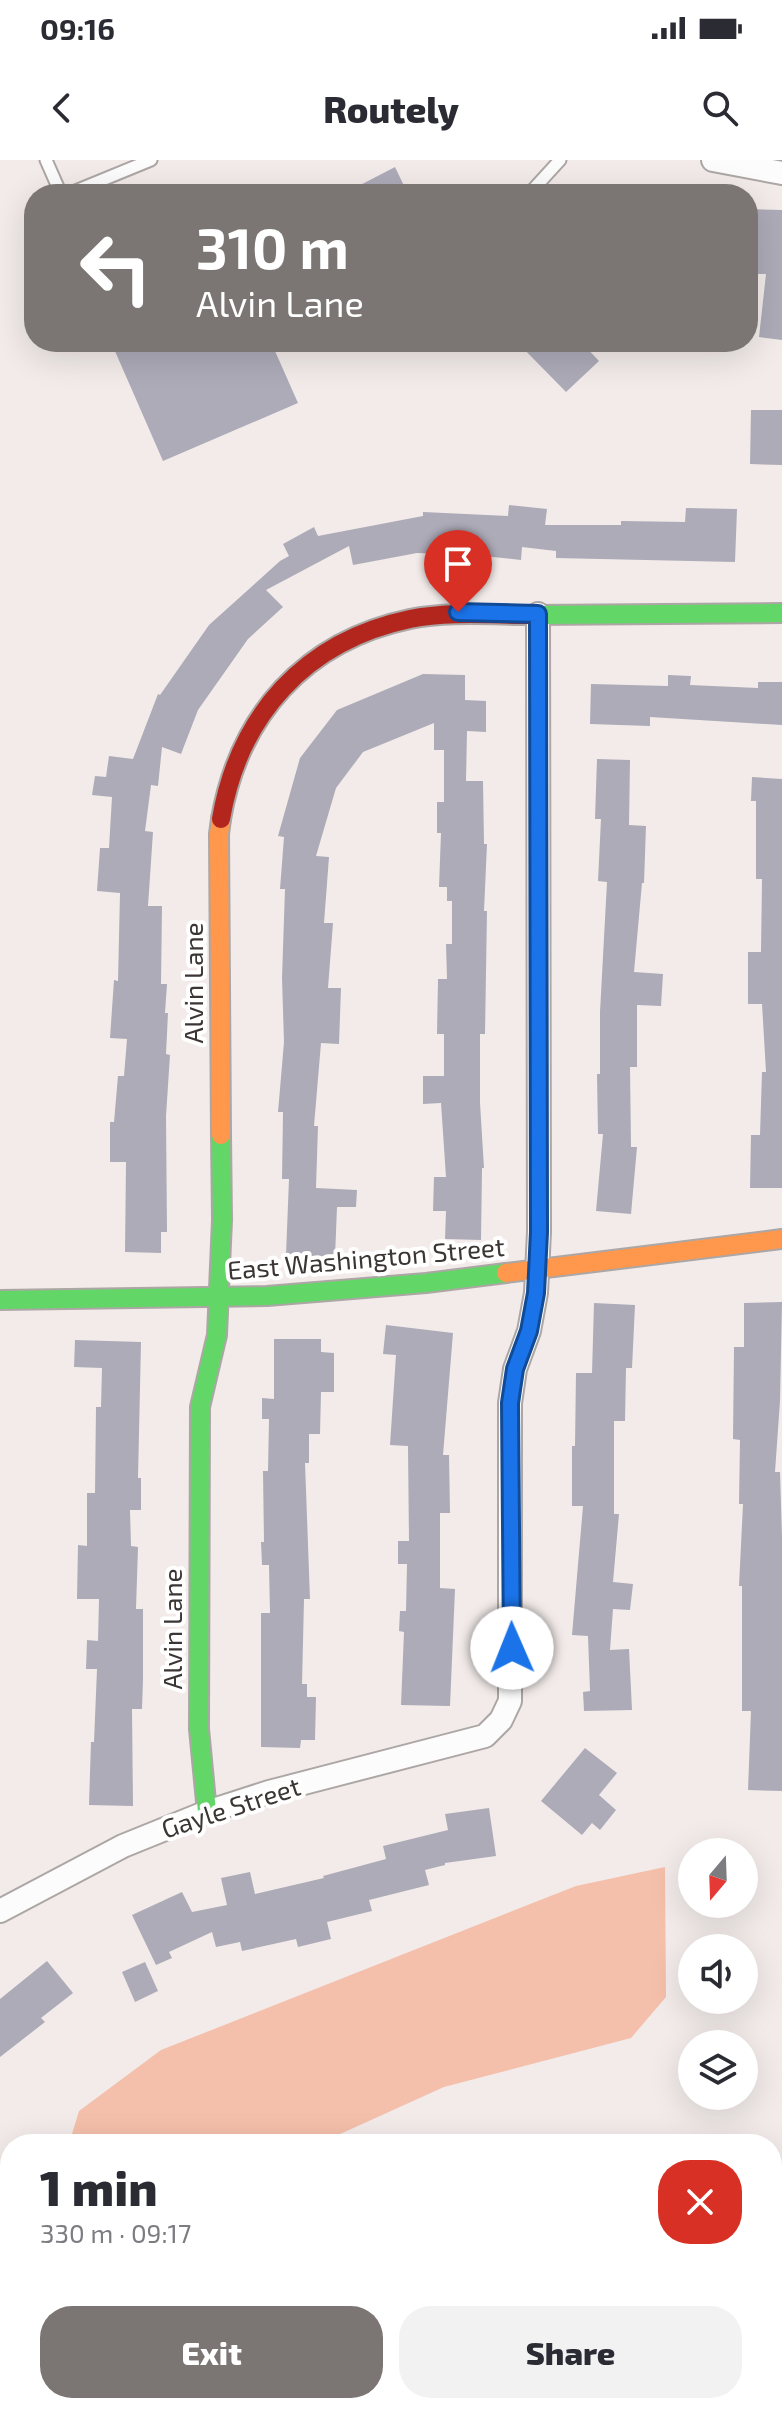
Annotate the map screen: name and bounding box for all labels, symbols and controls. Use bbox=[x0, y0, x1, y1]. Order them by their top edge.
text: 09:16 bbox=[40, 10, 115, 46]
icon: back bbox=[40, 86, 84, 130]
icon: search bbox=[698, 86, 742, 130]
text: Routely bbox=[323, 87, 459, 130]
text: 310 m bbox=[196, 213, 349, 280]
icon: left bbox=[64, 216, 168, 320]
text: Alvin Lane bbox=[196, 281, 364, 324]
pin bbox=[424, 530, 492, 612]
icon: arrive bbox=[436, 542, 480, 586]
street label: Alvin Lane bbox=[177, 922, 208, 1044]
street label: East Washington Street bbox=[226, 1230, 506, 1285]
street label: Alvin Lane bbox=[156, 1568, 187, 1690]
position arrow bbox=[470, 1606, 554, 1690]
street label: Gayle Street bbox=[157, 1770, 304, 1844]
north arrow bbox=[678, 1838, 758, 1918]
map controls bbox=[678, 1838, 758, 2110]
button: sound bbox=[678, 1934, 758, 2014]
button: layers bbox=[678, 2030, 758, 2110]
text: 1 min bbox=[40, 2158, 158, 2216]
button: close bbox=[658, 2160, 742, 2244]
text: 330 m · 09:17 bbox=[40, 2217, 191, 2248]
button: Exit bbox=[40, 2306, 383, 2398]
button: Share bbox=[399, 2306, 742, 2398]

